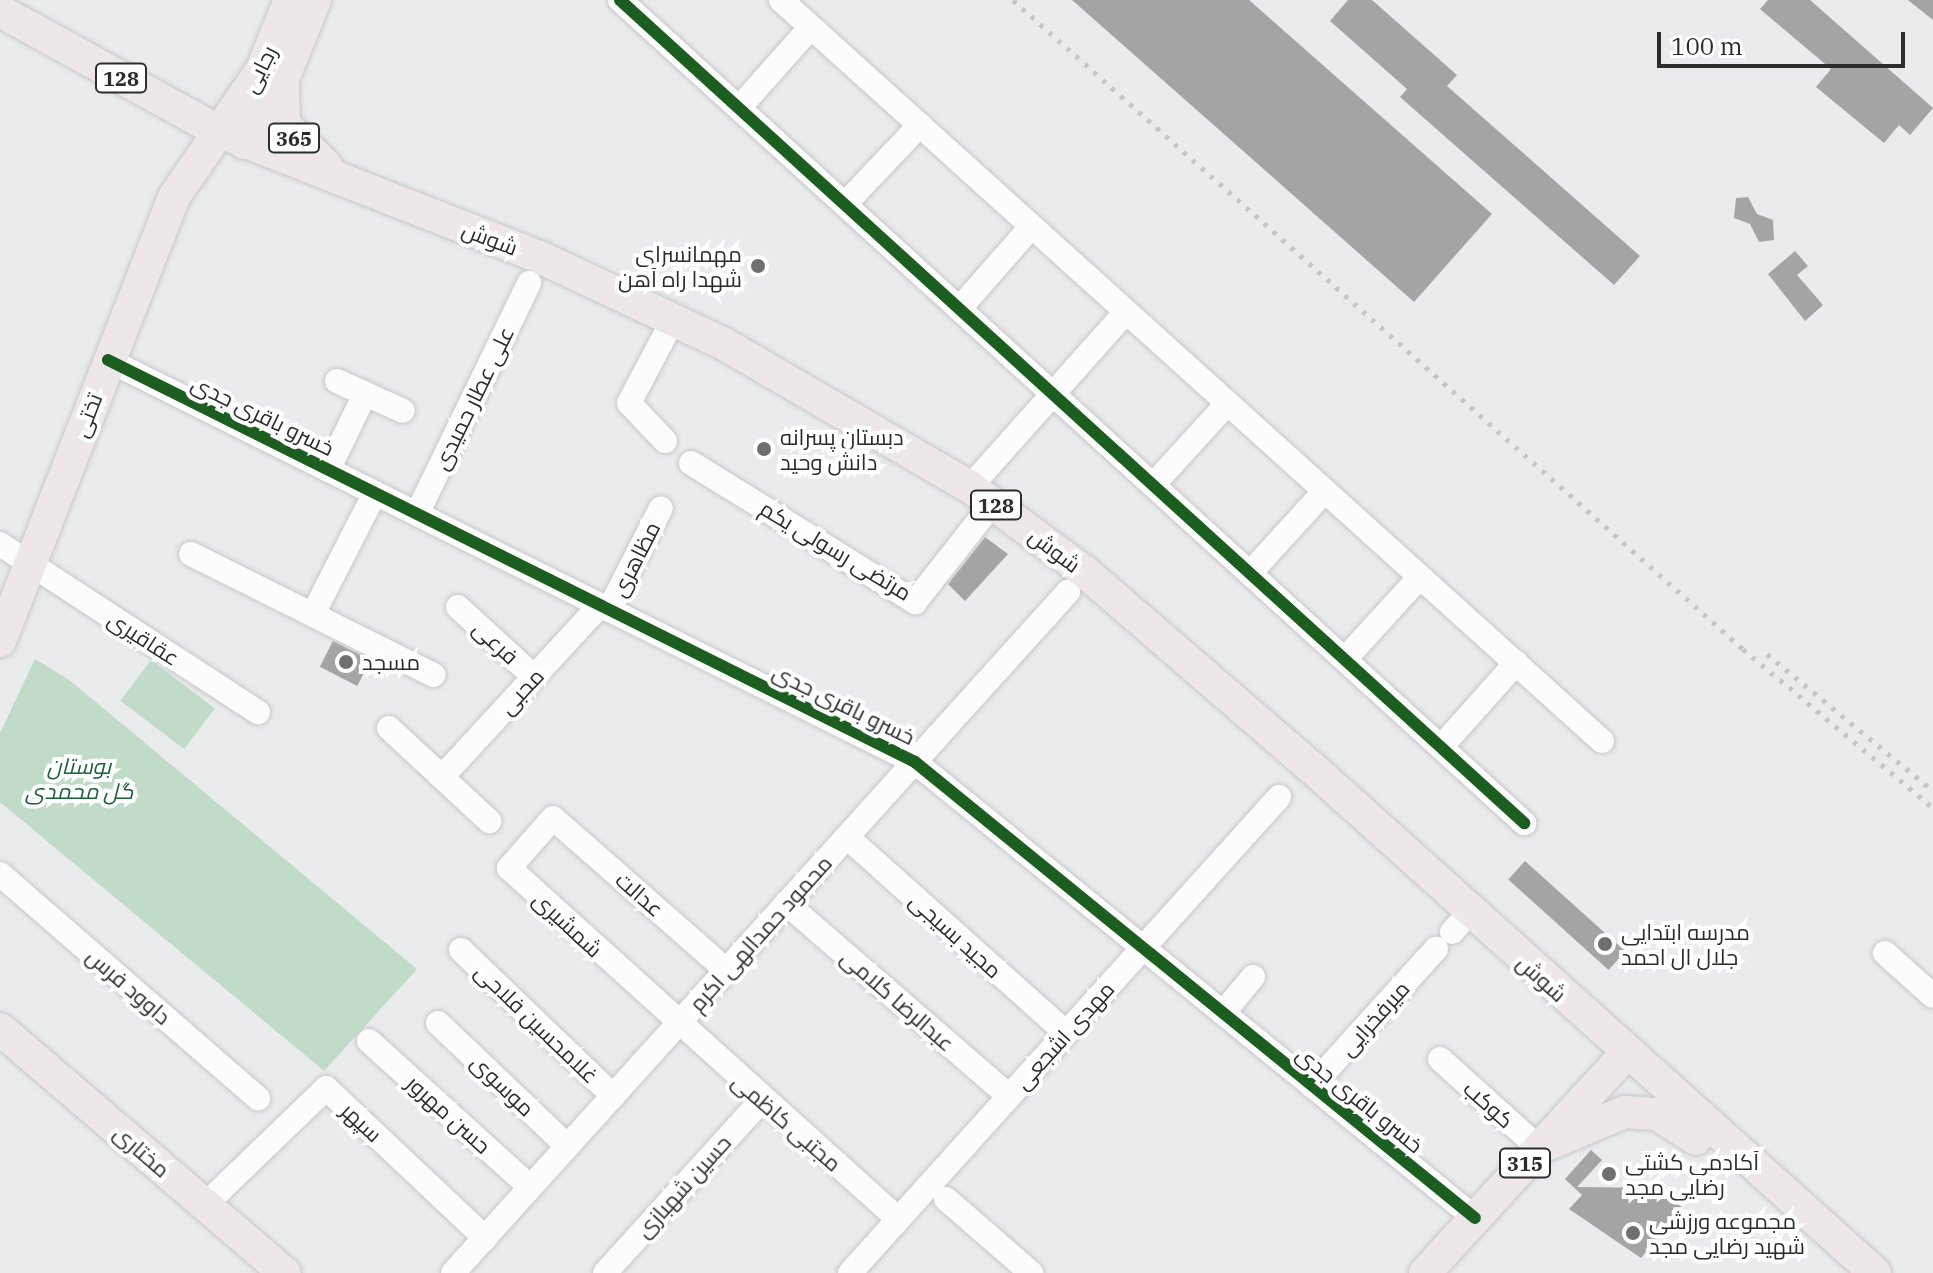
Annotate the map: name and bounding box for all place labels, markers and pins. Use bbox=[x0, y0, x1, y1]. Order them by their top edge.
place label: مهمانسرای شهدا راه آهن bbox=[618, 240, 742, 292]
marker: مهمانسرای شهدا راه آهن bbox=[749, 257, 767, 275]
place label: دبستان پسرانه دانش وحید bbox=[780, 423, 904, 474]
marker: دبستان پسرانه دانش وحید bbox=[755, 440, 773, 458]
place label: مسجد bbox=[362, 649, 420, 675]
marker: مسجد bbox=[337, 653, 355, 671]
place label: مدرسه ابتدایی جلال ال احمد bbox=[1621, 918, 1750, 970]
marker: مدرسه ابتدایی جلال ال احمد bbox=[1596, 935, 1614, 953]
place label: آکادمی کشتی رضایی مجد bbox=[1625, 1148, 1759, 1200]
marker: آکادمی کشتی رضایی مجد bbox=[1600, 1165, 1618, 1183]
place label: مجموعه ورزشی شهید رضایی مجد bbox=[1649, 1207, 1805, 1258]
marker: مجموعه ورزشی شهید رضایی مجد bbox=[1624, 1224, 1642, 1242]

